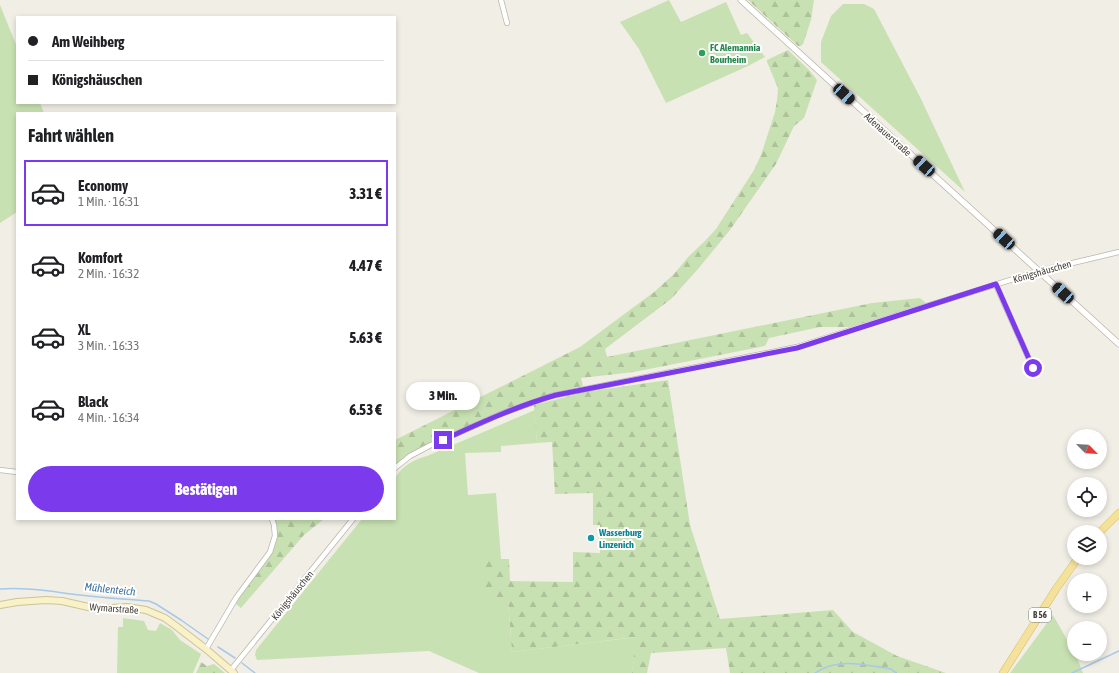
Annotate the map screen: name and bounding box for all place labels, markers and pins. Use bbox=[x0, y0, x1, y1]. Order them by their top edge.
place label: FC Alemannia Bourheim bbox=[710, 42, 761, 65]
marker: FC Alemannia Bourheim bbox=[697, 48, 707, 58]
place label: Wasserburg Linzenich bbox=[598, 527, 642, 550]
marker: Wasserburg Linzenich bbox=[586, 533, 596, 543]

